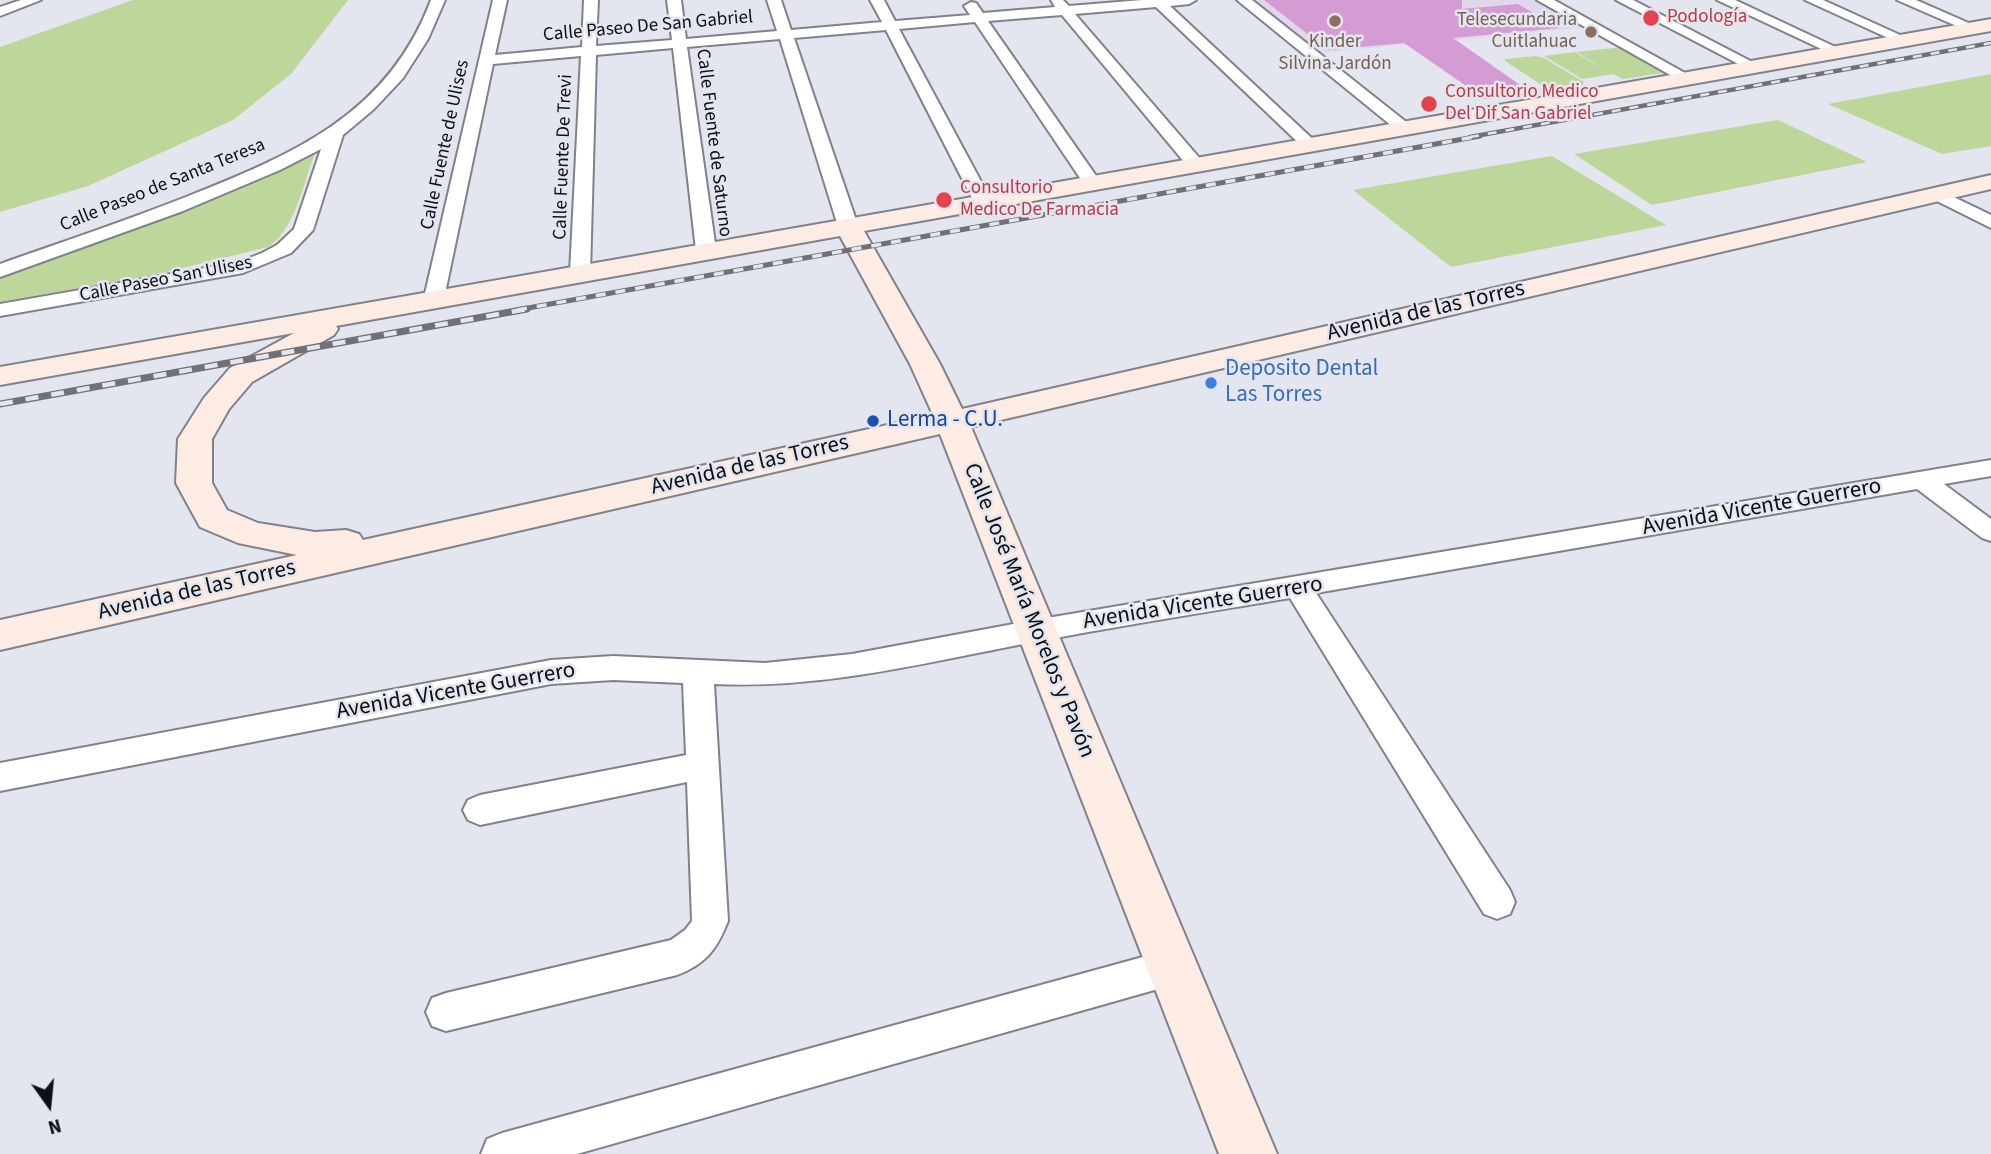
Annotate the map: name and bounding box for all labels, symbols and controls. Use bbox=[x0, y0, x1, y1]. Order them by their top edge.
street label: Calle Paseo De San Gabriel bbox=[542, 6, 754, 48]
place label: Podología bbox=[1667, 7, 1747, 29]
marker: Podología bbox=[1641, 8, 1661, 28]
place label: Telesecundaria Cuitlahuac bbox=[1457, 10, 1577, 54]
marker: Kinder Silvina Jardón bbox=[1327, 13, 1343, 29]
marker: Telesecundaria Cuitlahuac bbox=[1583, 24, 1599, 40]
place label: Kinder Silvina Jardón bbox=[1278, 32, 1392, 76]
street label: Calle Fuente de Saturno bbox=[690, 48, 736, 238]
street label: Calle Fuente de Ulises bbox=[417, 58, 475, 232]
street label: Calle Fuente De Trevi bbox=[550, 74, 578, 240]
place label: Consultorio Medico Del Dif San Gabriel bbox=[1445, 82, 1599, 126]
marker: Consultorio Medico Del Dif San Gabriel bbox=[1419, 94, 1439, 114]
street label: Calle Paseo de Santa Teresa bbox=[57, 134, 269, 238]
place label: Consultorio Medico De Farmacia bbox=[960, 178, 1119, 222]
marker: Consultorio Medico De Farmacia bbox=[934, 190, 954, 210]
street label: Calle Paseo San Ulises bbox=[78, 252, 254, 308]
street label: Avenida de las Torres bbox=[1324, 276, 1528, 348]
place label: Deposito Dental Las Torres bbox=[1225, 356, 1378, 410]
marker: Deposito Dental Las Torres bbox=[1203, 375, 1219, 391]
place label: Lerma - C.U. bbox=[887, 407, 1003, 435]
marker: Lerma - C.U. bbox=[865, 413, 881, 429]
street label: Avenida de las Torres bbox=[648, 430, 852, 502]
street label: Calle José María Morelos y Pavón bbox=[956, 460, 1100, 762]
street label: Avenida Vicente Guerrero bbox=[1640, 473, 1884, 543]
street label: Avenida de las Torres bbox=[95, 555, 299, 627]
street label: Avenida Vicente Guerrero bbox=[1081, 571, 1325, 637]
street label: Avenida Vicente Guerrero bbox=[334, 657, 578, 727]
north arrow bbox=[14, 1070, 84, 1140]
text: N bbox=[45, 1111, 64, 1140]

